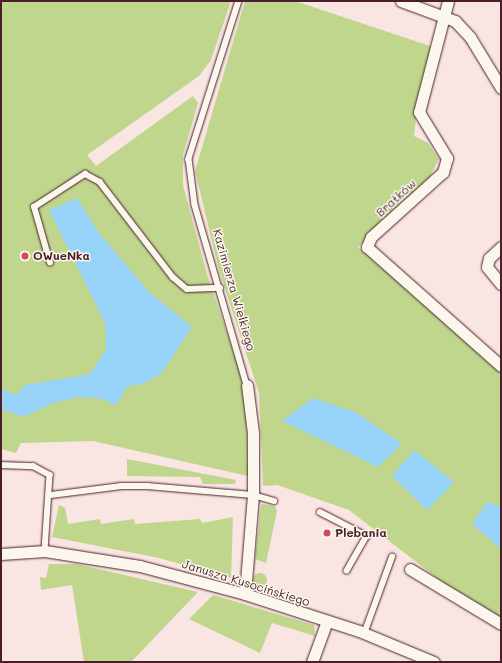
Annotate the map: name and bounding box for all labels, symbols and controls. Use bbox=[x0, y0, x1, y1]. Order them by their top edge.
street label: Bratków bbox=[373, 176, 419, 220]
street label: Kazimierza Wielkiego bbox=[210, 227, 258, 353]
place label: OWueNka bbox=[33, 249, 90, 263]
marker: OWueNka bbox=[20, 251, 30, 261]
place label: Plebania bbox=[335, 526, 387, 540]
marker: Plebania bbox=[322, 528, 332, 538]
street label: Janusza Kusocińskiego bbox=[180, 557, 312, 609]

